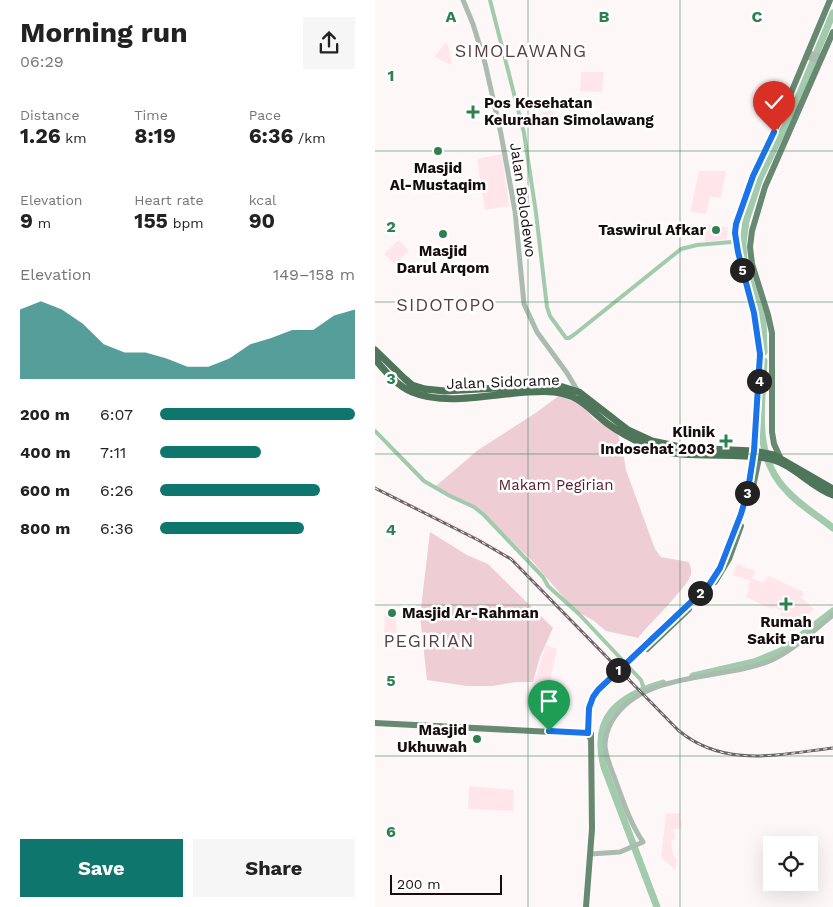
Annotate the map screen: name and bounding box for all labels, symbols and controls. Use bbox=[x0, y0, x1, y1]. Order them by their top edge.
text: A bbox=[446, 7, 457, 26]
text: B bbox=[599, 7, 610, 26]
text: C bbox=[752, 7, 763, 26]
text: Morning run bbox=[20, 16, 188, 49]
button: share bbox=[303, 17, 355, 69]
district label: SIMOLAWANG bbox=[455, 40, 587, 61]
text: 06:29 bbox=[20, 52, 64, 71]
text: 1 bbox=[388, 66, 394, 85]
pin bbox=[753, 81, 795, 132]
icon: check bbox=[760, 88, 788, 116]
place label: Pos Kesehatan Kelurahan Simolawang bbox=[484, 94, 654, 129]
marker: Pos Kesehatan Kelurahan Simolawang bbox=[466, 105, 480, 119]
text: Distance bbox=[20, 107, 80, 123]
text: Time bbox=[134, 107, 168, 123]
text: Pace bbox=[249, 107, 281, 123]
text: 1.26 bbox=[20, 123, 61, 148]
text: 8:19 bbox=[134, 123, 176, 148]
text: 6:36 bbox=[249, 123, 293, 148]
text: km bbox=[61, 130, 87, 146]
text: /km bbox=[293, 130, 326, 146]
street label: Jalan Bolodewo bbox=[506, 141, 540, 259]
marker: Masjid Al-Mustaqim bbox=[432, 145, 444, 157]
place label: Masjid Al-Mustaqim bbox=[390, 159, 486, 194]
text: Elevation bbox=[20, 192, 83, 208]
text: Heart rate bbox=[134, 192, 204, 208]
text: kcal bbox=[249, 192, 276, 208]
text: 9 bbox=[20, 208, 33, 233]
text: 155 bbox=[134, 208, 168, 233]
text: 90 bbox=[249, 208, 275, 233]
text: m bbox=[33, 215, 51, 231]
text: bpm bbox=[168, 215, 204, 231]
text: 2 bbox=[386, 217, 396, 236]
place label: Taswirul Afkar bbox=[598, 221, 707, 239]
marker: Taswirul Afkar bbox=[710, 224, 722, 236]
marker: Masjid Darul Arqom bbox=[437, 228, 449, 240]
place label: Masjid Darul Arqom bbox=[397, 242, 489, 277]
pin: 5 bbox=[729, 258, 755, 282]
text: 5 bbox=[738, 262, 747, 278]
text: Elevation bbox=[20, 265, 91, 284]
text: 149–158 m bbox=[273, 265, 355, 284]
district label: SIDOTOPO bbox=[396, 294, 496, 315]
pin: 4 bbox=[747, 368, 771, 394]
text: 3 bbox=[386, 369, 396, 388]
street label: Jalan Sidorame bbox=[446, 371, 560, 393]
text: 4 bbox=[755, 373, 764, 389]
text: 200 m bbox=[20, 405, 70, 424]
text: 6:07 bbox=[100, 405, 133, 424]
place label: Klinik Indosehat 2003 bbox=[600, 423, 716, 458]
marker: Klinik Indosehat 2003 bbox=[719, 434, 733, 448]
text: 400 m bbox=[20, 443, 71, 462]
text: 7:11 bbox=[100, 443, 126, 462]
park label: Makam Pegirian bbox=[499, 476, 614, 494]
pin: 3 bbox=[735, 480, 759, 506]
text: 600 m bbox=[20, 481, 70, 500]
text: 6:26 bbox=[100, 481, 134, 500]
text: 3 bbox=[743, 485, 752, 501]
text: 800 m bbox=[20, 519, 70, 538]
text: 6:36 bbox=[100, 519, 134, 538]
text: 4 bbox=[386, 520, 396, 539]
pin: 2 bbox=[687, 580, 713, 606]
text: 2 bbox=[696, 585, 705, 601]
marker: Rumah Sakit Paru bbox=[779, 597, 793, 611]
place label: Masjid Ar-Rahman bbox=[402, 604, 539, 622]
marker: Masjid Ar-Rahman bbox=[386, 607, 398, 619]
place label: Rumah Sakit Paru bbox=[747, 613, 825, 648]
district label: PEGIRIAN bbox=[384, 630, 474, 651]
pin: 1 bbox=[605, 658, 631, 682]
text: 1 bbox=[615, 662, 622, 678]
text: 5 bbox=[386, 671, 396, 690]
pin bbox=[528, 680, 570, 731]
icon: arrive bbox=[535, 687, 563, 715]
place label: Masjid Ukhuwah bbox=[397, 721, 467, 756]
marker: Masjid Ukhuwah bbox=[471, 733, 483, 745]
text: 6 bbox=[386, 822, 396, 841]
map controls bbox=[763, 836, 818, 891]
button: locate bbox=[763, 836, 818, 891]
button: Save bbox=[20, 839, 183, 897]
button: Share bbox=[193, 839, 355, 897]
scale bar bbox=[390, 872, 503, 895]
text: 200 m bbox=[397, 876, 441, 892]

